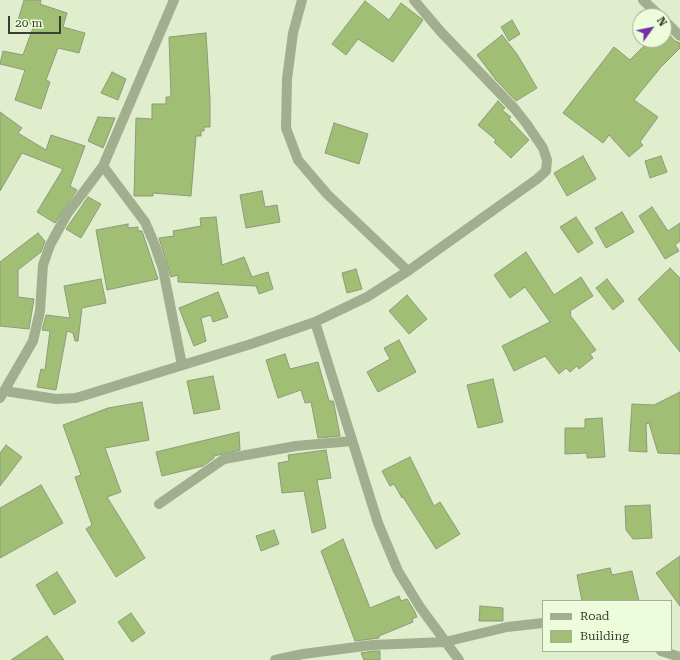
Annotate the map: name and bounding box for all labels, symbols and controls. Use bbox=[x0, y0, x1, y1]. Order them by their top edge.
scale bar bbox=[10, 8, 63, 34]
north arrow bbox=[632, 8, 672, 48]
text: N bbox=[654, 15, 669, 29]
text: 20 m bbox=[15, 16, 42, 30]
legend bbox=[542, 600, 672, 652]
text: Road bbox=[580, 609, 609, 623]
text: Building bbox=[580, 629, 629, 643]

